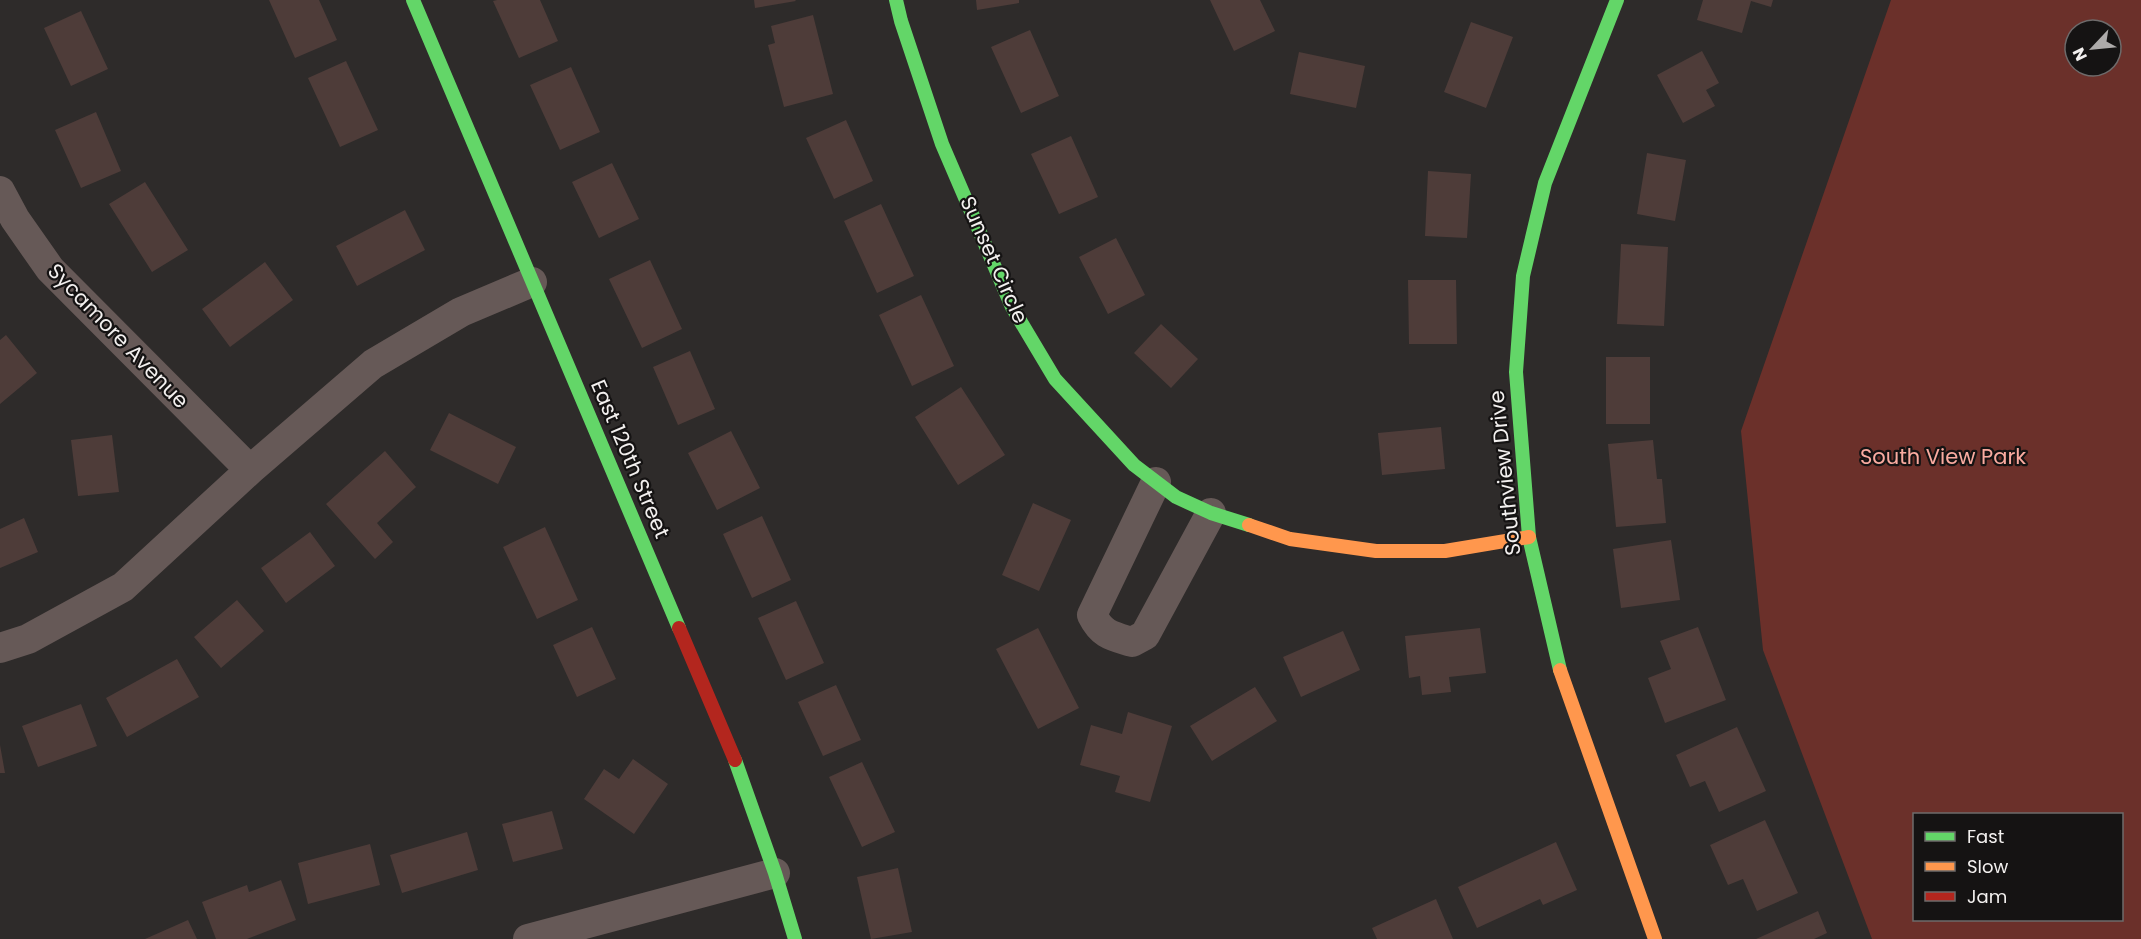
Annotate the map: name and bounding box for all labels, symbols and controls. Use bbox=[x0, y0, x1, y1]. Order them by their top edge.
north arrow bbox=[2063, 18, 2123, 78]
text: N bbox=[2067, 44, 2093, 65]
street label: Sunset Circle bbox=[953, 192, 1035, 328]
street label: Sycamore Avenue bbox=[41, 257, 195, 415]
street label: East 120th Street bbox=[584, 375, 677, 542]
street label: Southview Drive bbox=[1481, 389, 1528, 557]
park label: South View Park bbox=[1860, 442, 2026, 471]
legend bbox=[1913, 813, 2123, 921]
text: Fast bbox=[1967, 824, 2004, 849]
text: Slow bbox=[1967, 854, 2009, 879]
text: Jam bbox=[1967, 884, 2007, 909]

